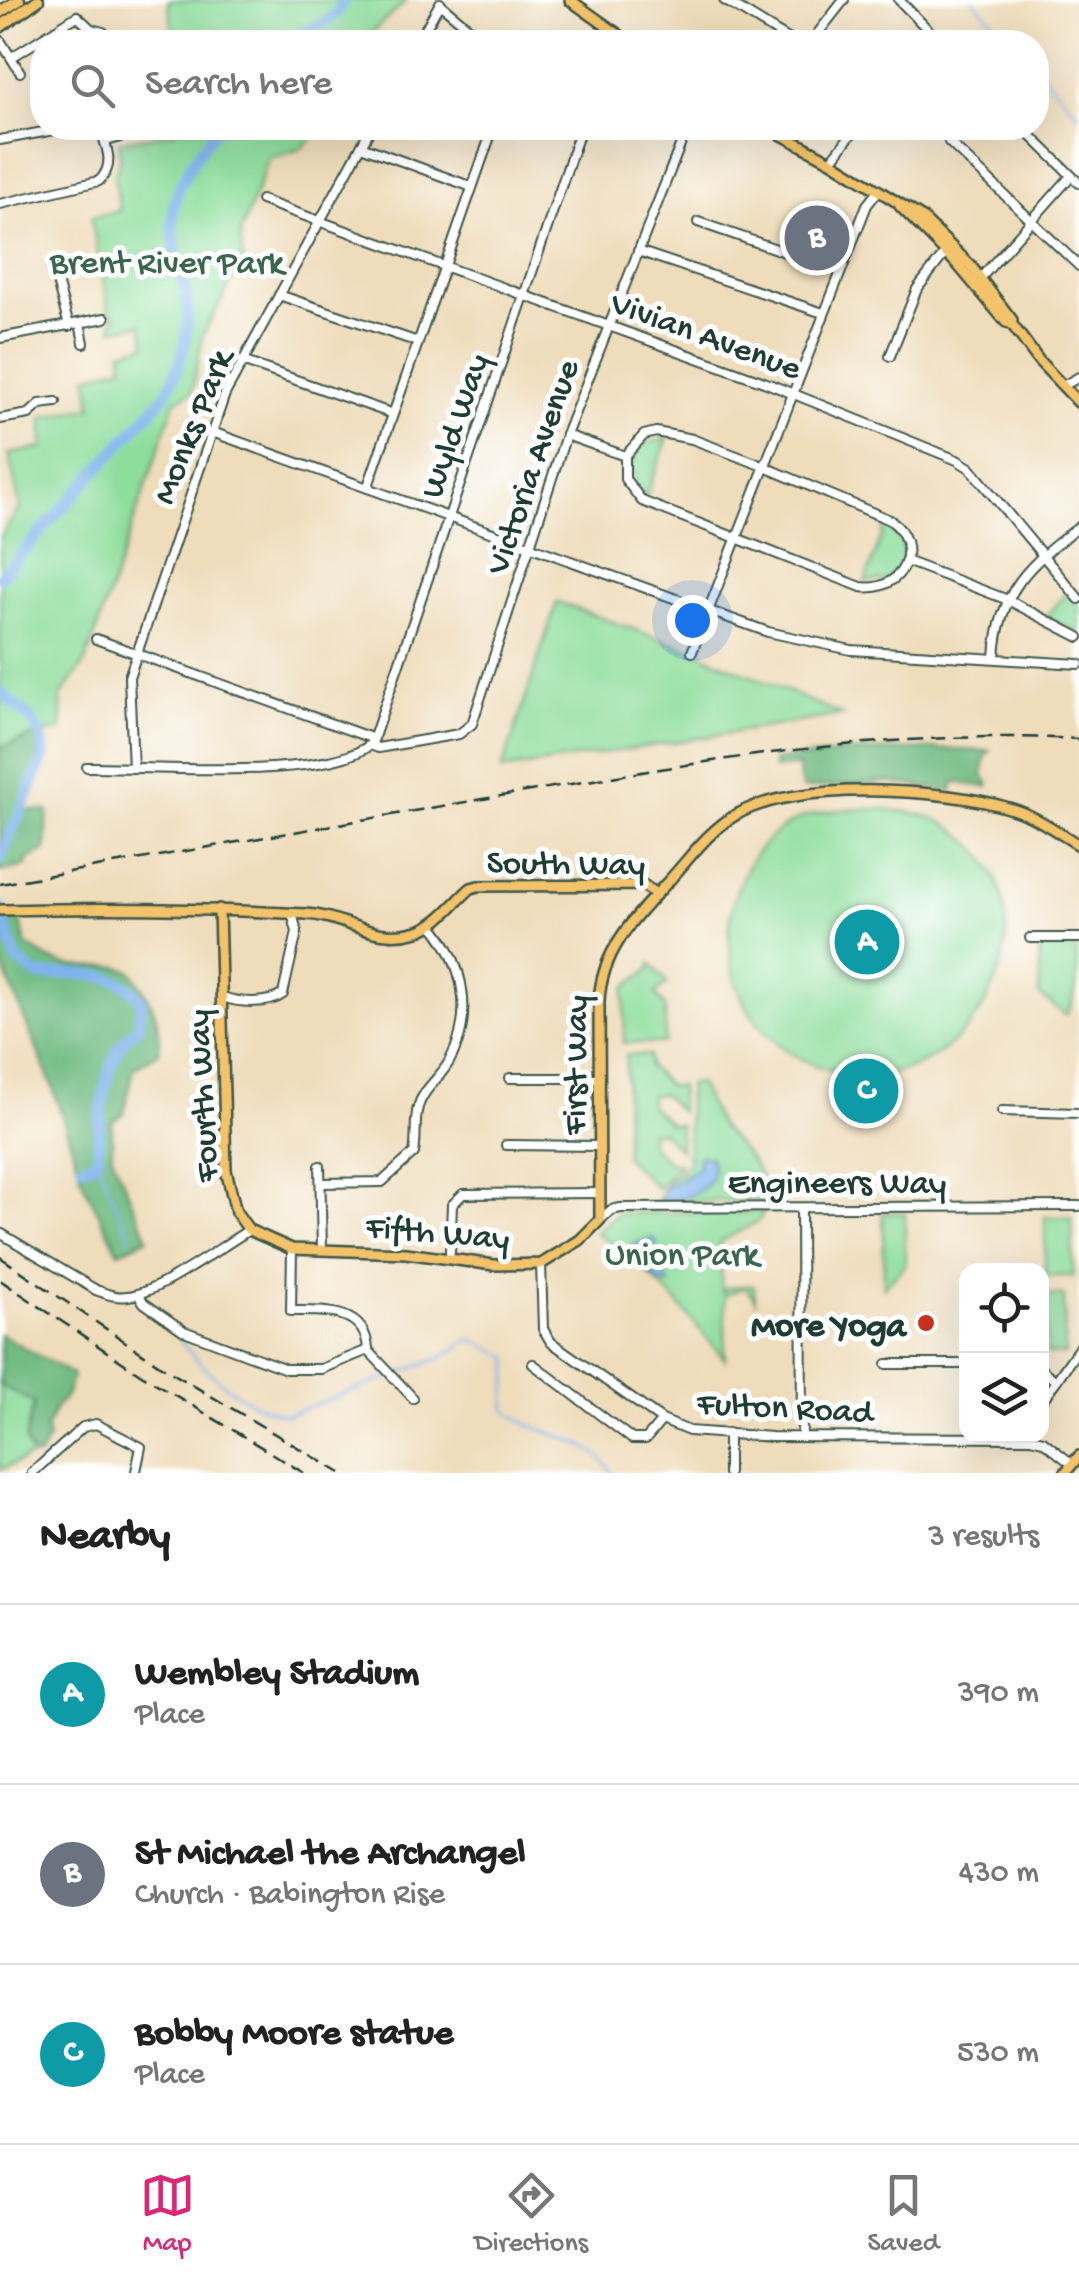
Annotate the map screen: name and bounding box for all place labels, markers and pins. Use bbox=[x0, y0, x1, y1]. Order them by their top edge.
pin: B bbox=[784, 200, 850, 276]
pin: A bbox=[834, 904, 900, 980]
pin: C bbox=[834, 1054, 898, 1128]
place label: More Yoga bbox=[751, 1308, 908, 1349]
marker: More Yoga bbox=[915, 1312, 937, 1334]

